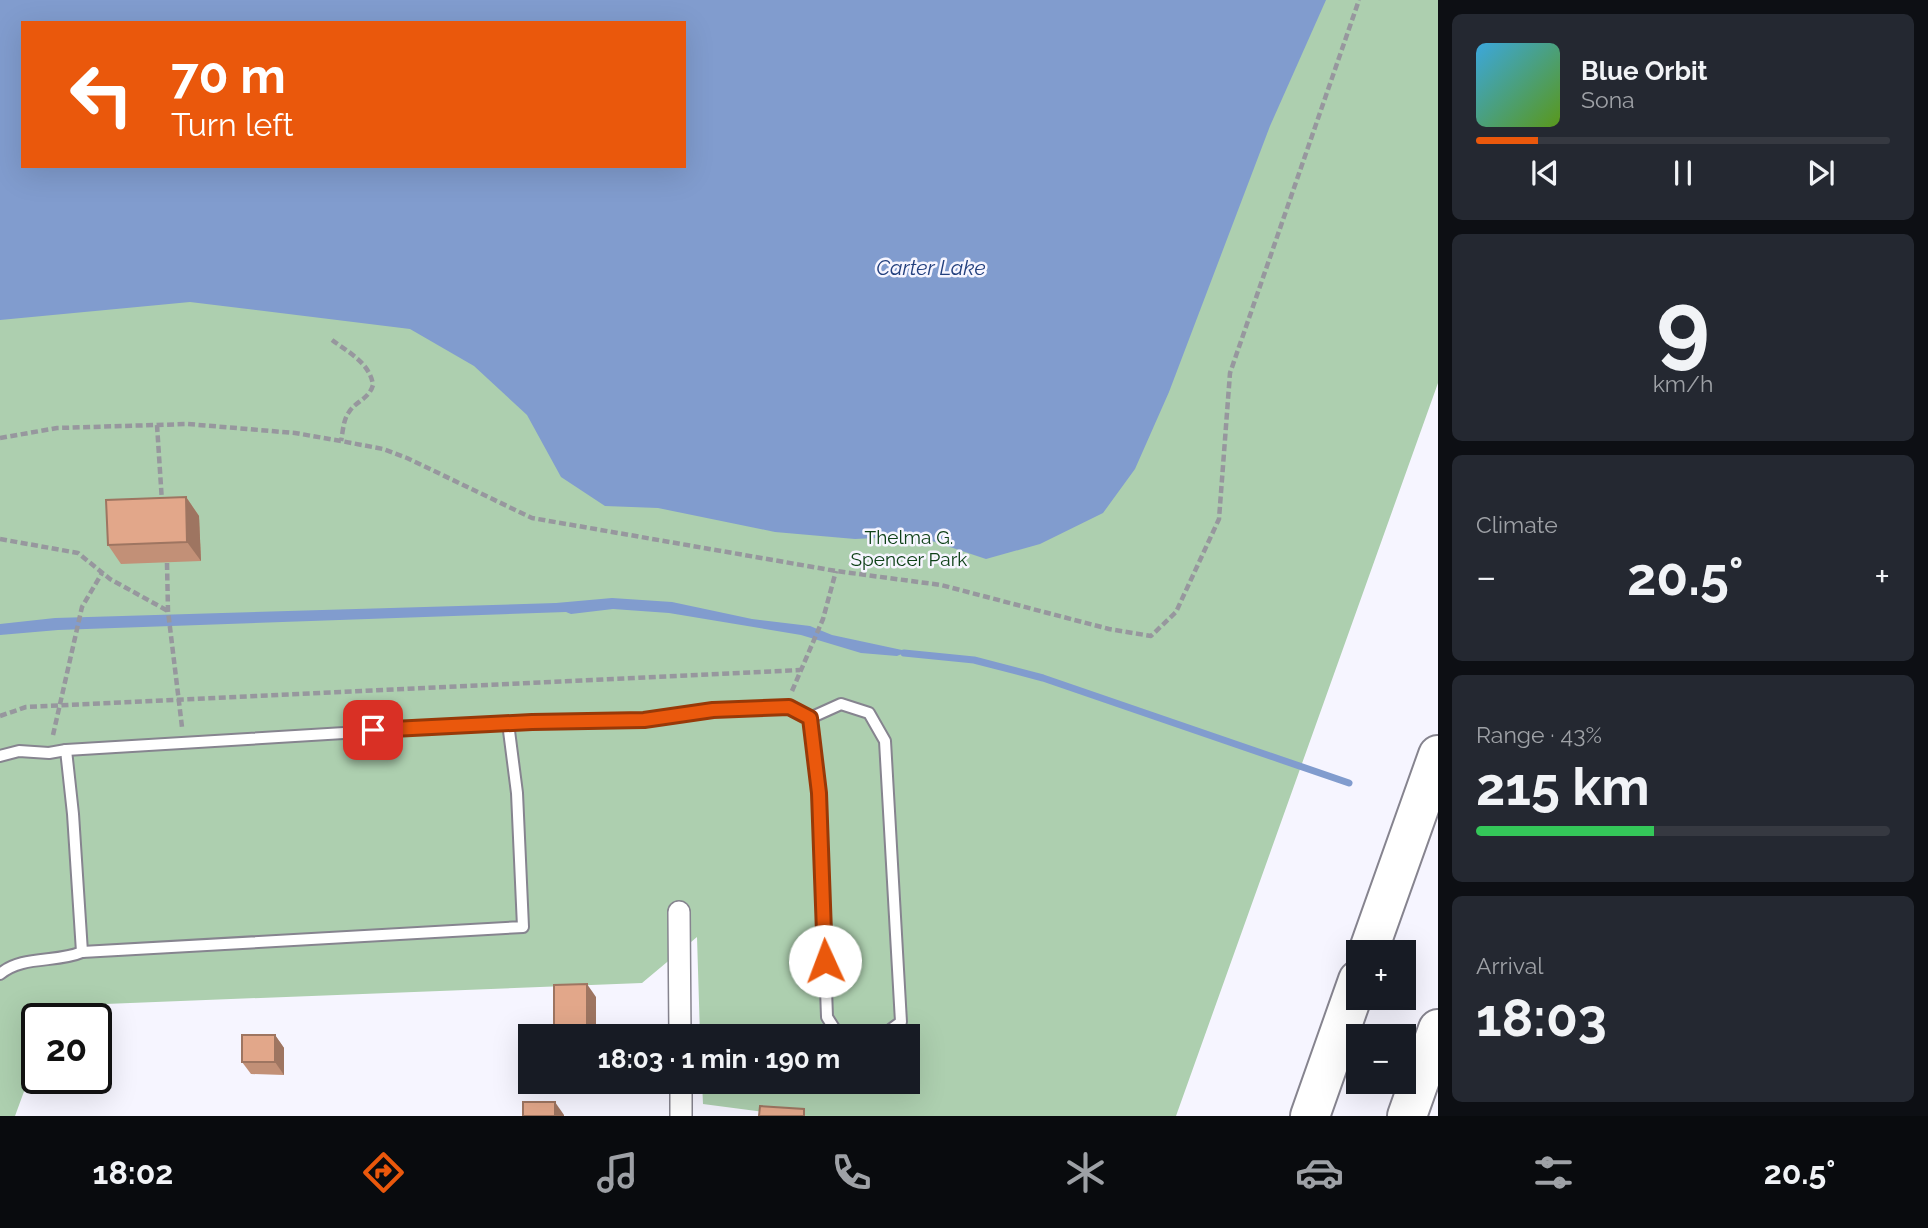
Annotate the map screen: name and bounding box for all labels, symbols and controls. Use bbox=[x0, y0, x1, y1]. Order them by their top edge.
text: 70 m bbox=[171, 47, 286, 104]
icon: left bbox=[56, 49, 147, 140]
text: Blue Orbit bbox=[1581, 56, 1708, 86]
text: Sona bbox=[1581, 86, 1635, 113]
text: Turn left bbox=[171, 106, 293, 143]
icon: previous bbox=[1526, 154, 1564, 192]
icon: pause bbox=[1664, 154, 1702, 192]
icon: next bbox=[1802, 154, 1840, 192]
water label: Carter Lake bbox=[876, 255, 986, 280]
text: 9 bbox=[1656, 271, 1710, 378]
text: km/h bbox=[1653, 370, 1713, 397]
text: Climate bbox=[1476, 511, 1558, 538]
park label: Thelma G. Spencer Park bbox=[851, 526, 967, 570]
text: 20.5° bbox=[1627, 546, 1744, 607]
text: − bbox=[1476, 554, 1496, 599]
text: + bbox=[1874, 554, 1890, 599]
pin bbox=[343, 700, 403, 760]
icon: arrive bbox=[354, 711, 392, 749]
text: Range · 43% bbox=[1476, 721, 1602, 748]
text: 215 km bbox=[1476, 756, 1650, 817]
position arrow bbox=[788, 924, 862, 998]
map controls bbox=[1346, 940, 1416, 1094]
button: + bbox=[1346, 940, 1416, 1010]
text: Arrival bbox=[1476, 952, 1543, 979]
text: 18:03 bbox=[1476, 987, 1607, 1048]
speed limit sign: 20 bbox=[21, 1003, 112, 1094]
button: − bbox=[1346, 1024, 1416, 1094]
text: 18:03 · 1 min · 190 m bbox=[598, 1044, 840, 1074]
icon: directions bbox=[359, 1148, 408, 1197]
icon: music bbox=[593, 1148, 642, 1197]
icon: phone bbox=[827, 1148, 876, 1197]
icon: climate bbox=[1061, 1148, 1110, 1197]
icon: car bbox=[1295, 1148, 1344, 1197]
icon: filters bbox=[1529, 1148, 1578, 1197]
text: 18:02 bbox=[93, 1154, 173, 1191]
text: 20.5° bbox=[1764, 1154, 1835, 1191]

